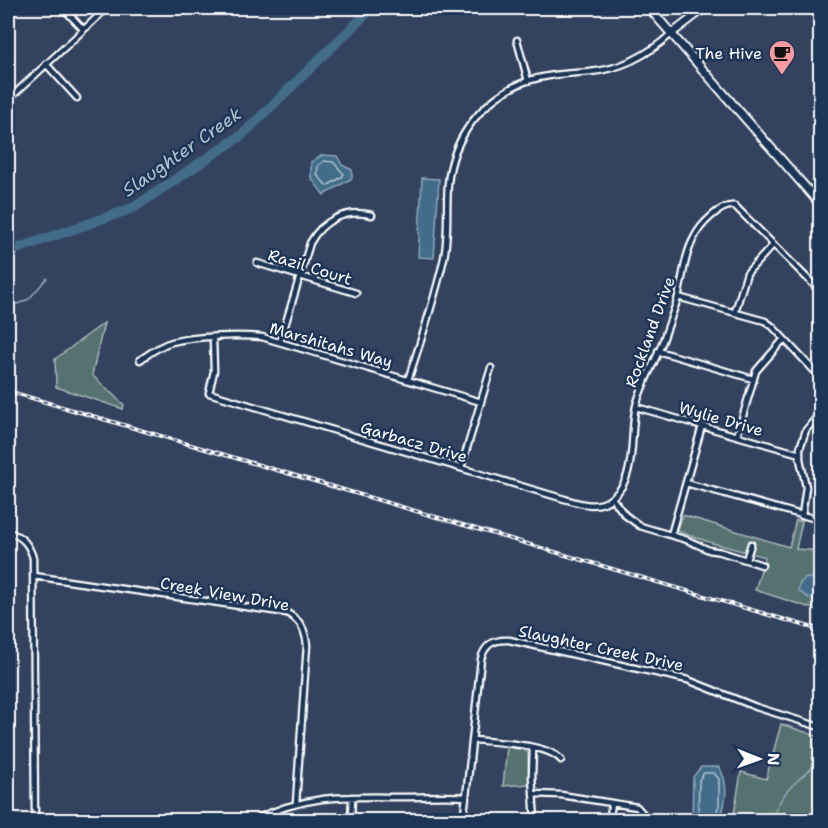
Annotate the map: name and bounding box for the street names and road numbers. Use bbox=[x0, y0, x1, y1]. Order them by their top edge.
street label: Razil Court bbox=[265, 244, 355, 290]
street label: Rockland Drive bbox=[620, 274, 680, 390]
street label: Marshitahs Way bbox=[267, 317, 395, 373]
street label: Wylie Drive bbox=[676, 397, 766, 441]
street label: Garbacz Drive bbox=[358, 417, 470, 467]
street label: Creek View Drive bbox=[159, 572, 291, 616]
street label: Slaughter Creek Drive bbox=[517, 620, 685, 676]

